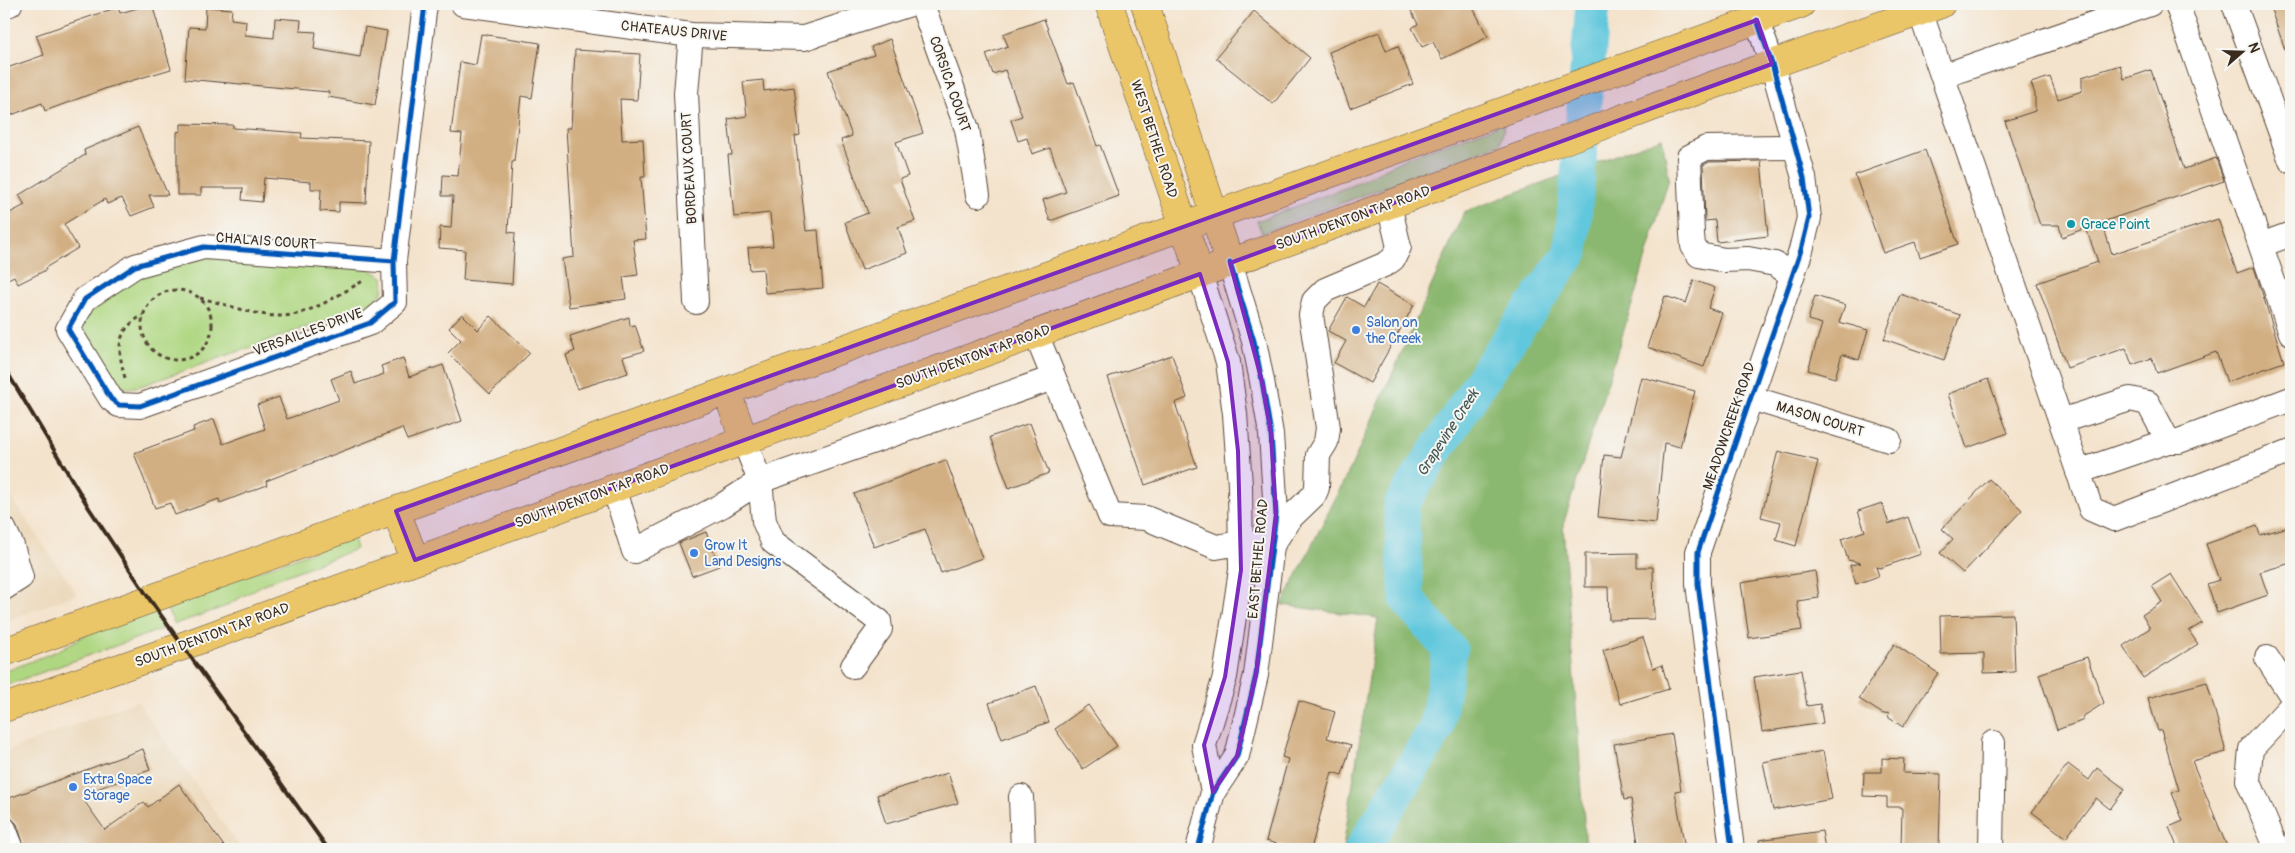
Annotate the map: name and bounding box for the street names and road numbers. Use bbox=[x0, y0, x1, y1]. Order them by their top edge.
street label: CHATEAUS DRIVE bbox=[620, 17, 728, 45]
street label: CORSICA COURT bbox=[926, 34, 974, 134]
street label: WEST BETHEL ROAD bbox=[1127, 78, 1181, 200]
street label: BORDEAUX COURT bbox=[678, 111, 700, 225]
street label: SOUTH DENTON TAP ROAD bbox=[1274, 182, 1433, 254]
street label: CHALAIS COURT bbox=[215, 229, 317, 253]
street label: VERSAILLES DRIVE bbox=[251, 304, 365, 360]
street label: SOUTH DENTON TAP ROAD bbox=[894, 321, 1053, 393]
street label: MEADOWCREEK ROAD bbox=[1699, 360, 1759, 492]
street label: MASON COURT bbox=[1774, 398, 1866, 440]
street label: SOUTH DENTON TAP ROAD bbox=[513, 460, 672, 532]
street label: EAST BETHEL ROAD bbox=[1244, 498, 1272, 620]
street label: SOUTH DENTON TAP ROAD bbox=[133, 599, 292, 671]

